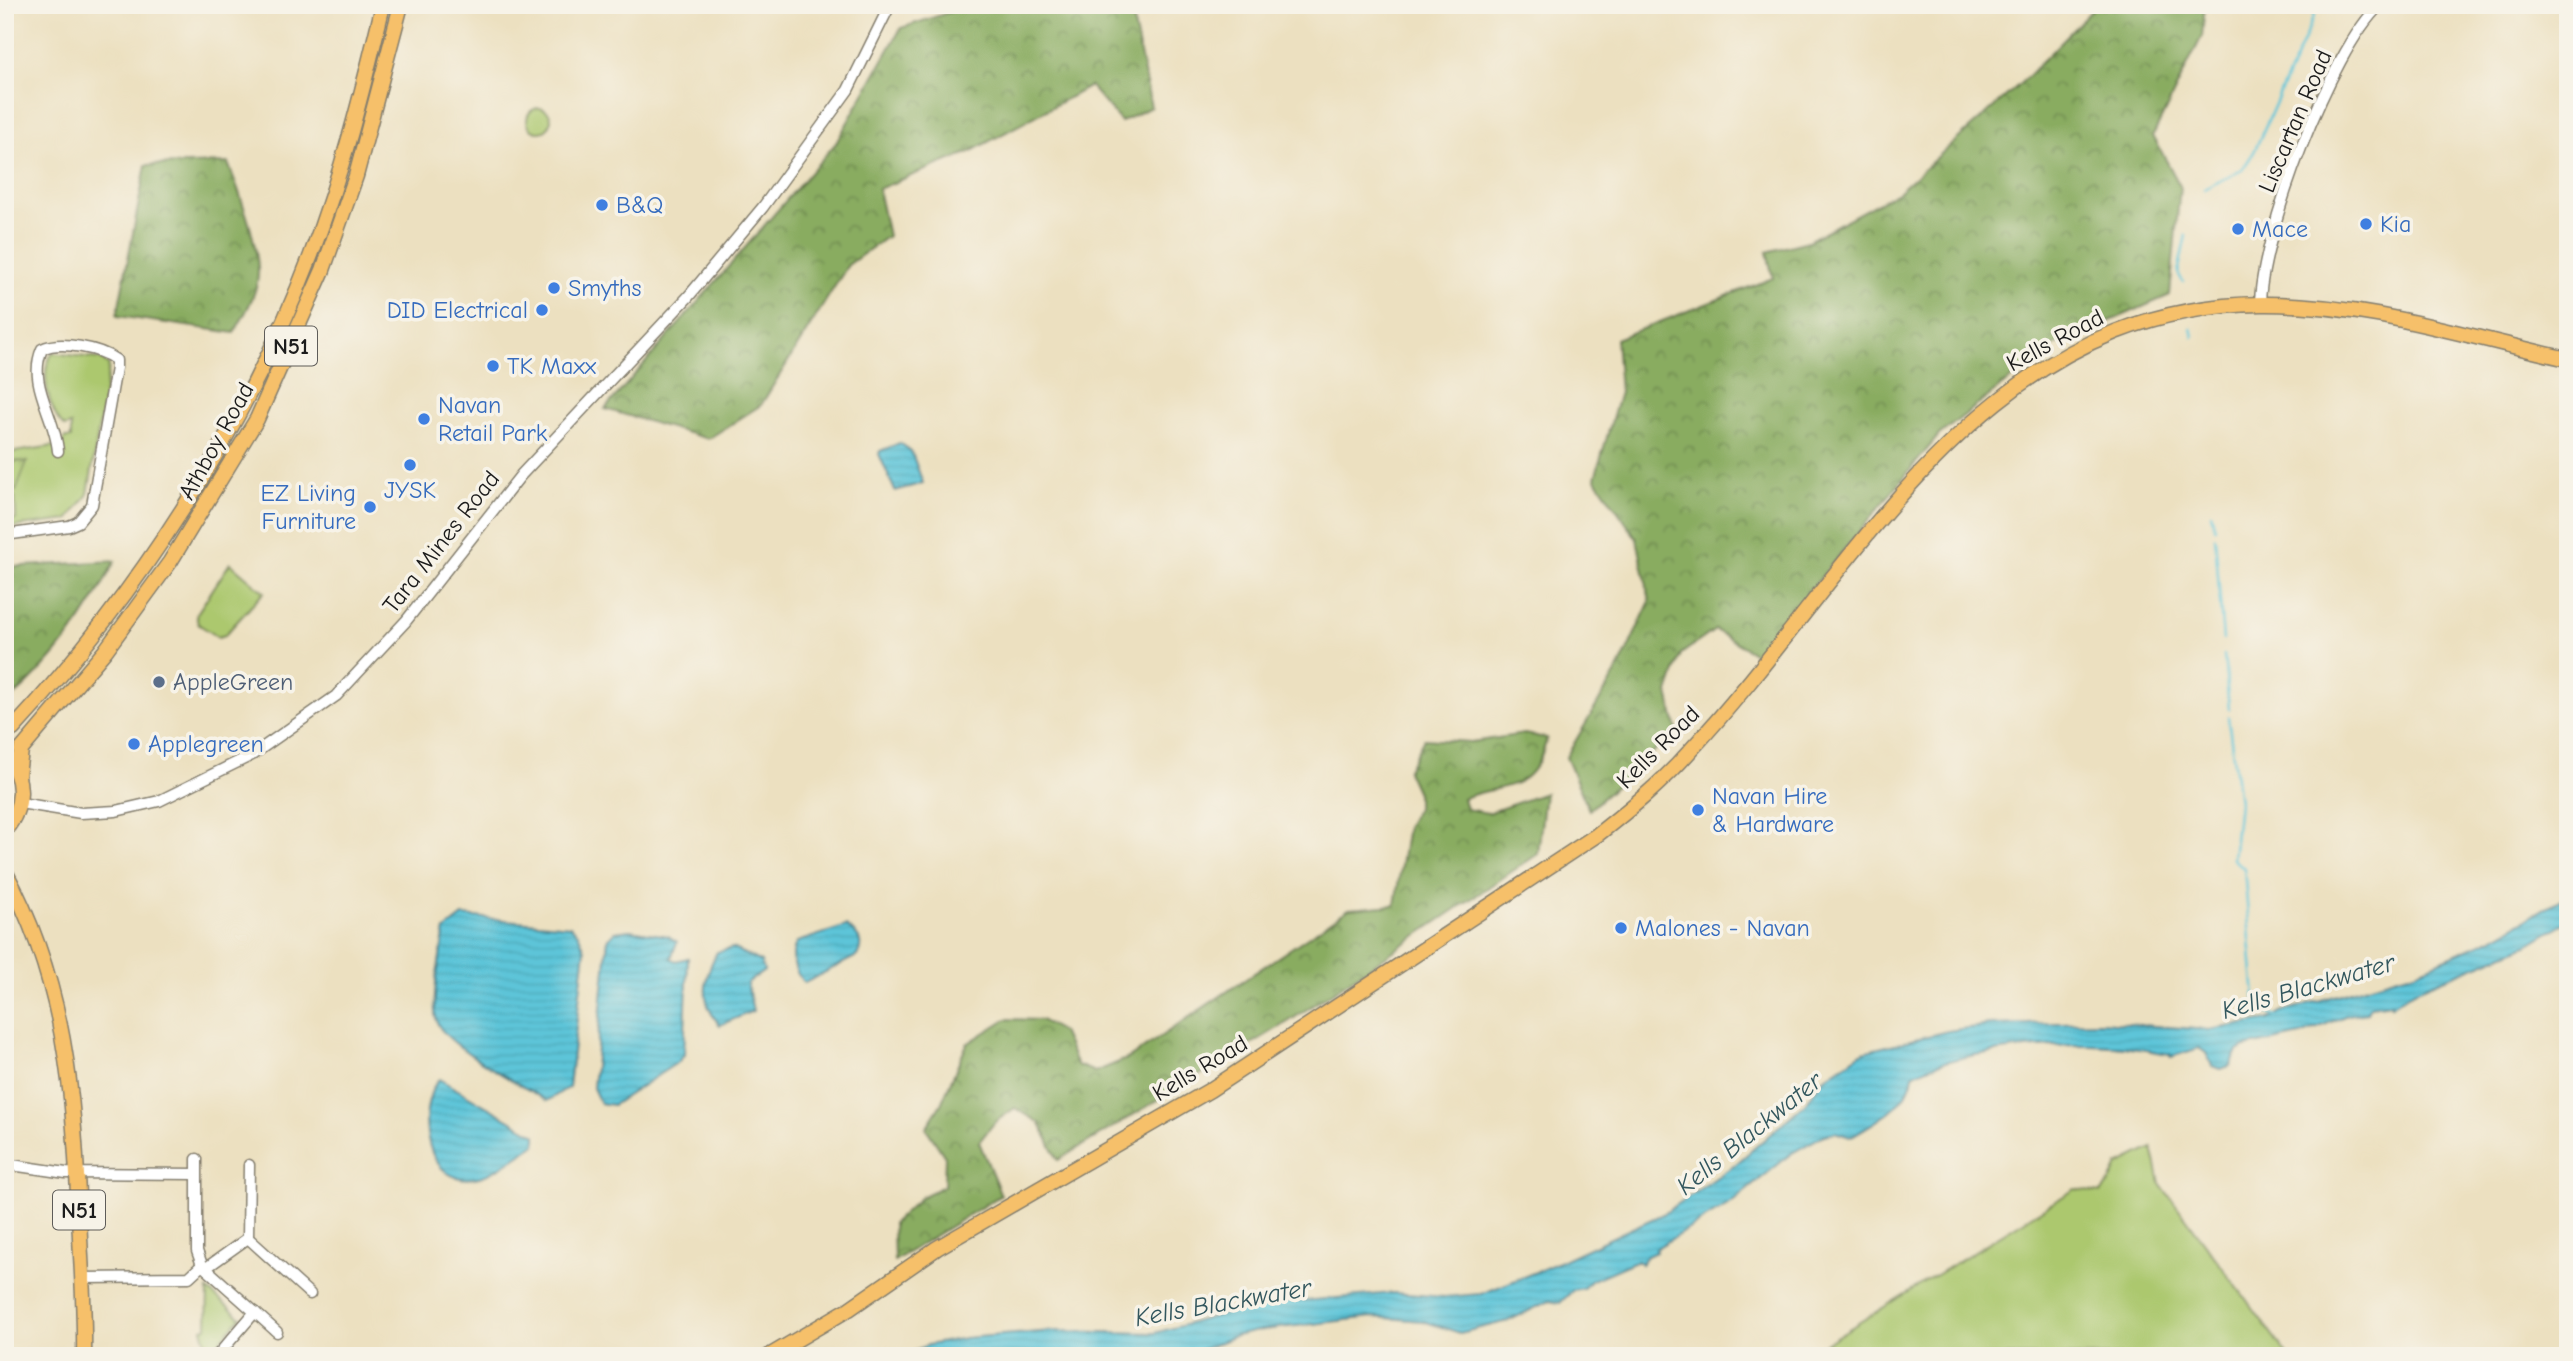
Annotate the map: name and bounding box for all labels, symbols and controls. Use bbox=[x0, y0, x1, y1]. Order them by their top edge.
street label: Liscartan Road bbox=[2252, 45, 2338, 197]
place label: B&Q bbox=[616, 191, 663, 219]
marker: B&Q bbox=[594, 197, 610, 213]
place label: Kia bbox=[2380, 210, 2411, 238]
place label: Mace bbox=[2252, 215, 2308, 243]
marker: Kia bbox=[2358, 216, 2374, 232]
marker: Mace bbox=[2230, 221, 2246, 237]
place label: Smyths bbox=[568, 274, 642, 302]
marker: Smyths bbox=[546, 280, 562, 296]
place label: DID Electrical bbox=[387, 296, 528, 324]
marker: DID Electrical bbox=[534, 302, 550, 318]
street label: Kells Road bbox=[2002, 303, 2108, 377]
road number: N51 bbox=[265, 326, 317, 366]
place label: TK Maxx bbox=[507, 352, 597, 380]
marker: TK Maxx bbox=[485, 358, 501, 374]
street label: Athboy Road bbox=[172, 378, 260, 504]
place label: Navan Retail Park bbox=[438, 391, 548, 447]
marker: Navan Retail Park bbox=[416, 411, 432, 427]
marker: JYSK bbox=[402, 457, 418, 473]
street label: Tara Mines Road bbox=[377, 465, 505, 619]
place label: JYSK bbox=[384, 476, 436, 504]
place label: EZ Living Furniture bbox=[261, 479, 356, 535]
marker: EZ Living Furniture bbox=[362, 499, 378, 515]
place label: AppleGreen bbox=[173, 668, 293, 696]
marker: AppleGreen bbox=[151, 674, 167, 690]
street label: Kells Road bbox=[1611, 700, 1705, 794]
place label: Applegreen bbox=[148, 730, 264, 758]
marker: Applegreen bbox=[126, 736, 142, 752]
place label: Navan Hire & Hardware bbox=[1712, 782, 1834, 838]
marker: Navan Hire & Hardware bbox=[1690, 802, 1706, 818]
place label: Malones - Navan bbox=[1635, 914, 1810, 942]
marker: Malones - Navan bbox=[1613, 920, 1629, 936]
water label: Kells Blackwater bbox=[2218, 947, 2400, 1026]
street label: Kells Road bbox=[1147, 1029, 1253, 1107]
water label: Kells Blackwater bbox=[1671, 1065, 1830, 1202]
road number: N51 bbox=[53, 1190, 105, 1230]
water label: Kells Blackwater bbox=[1133, 1272, 1315, 1333]

